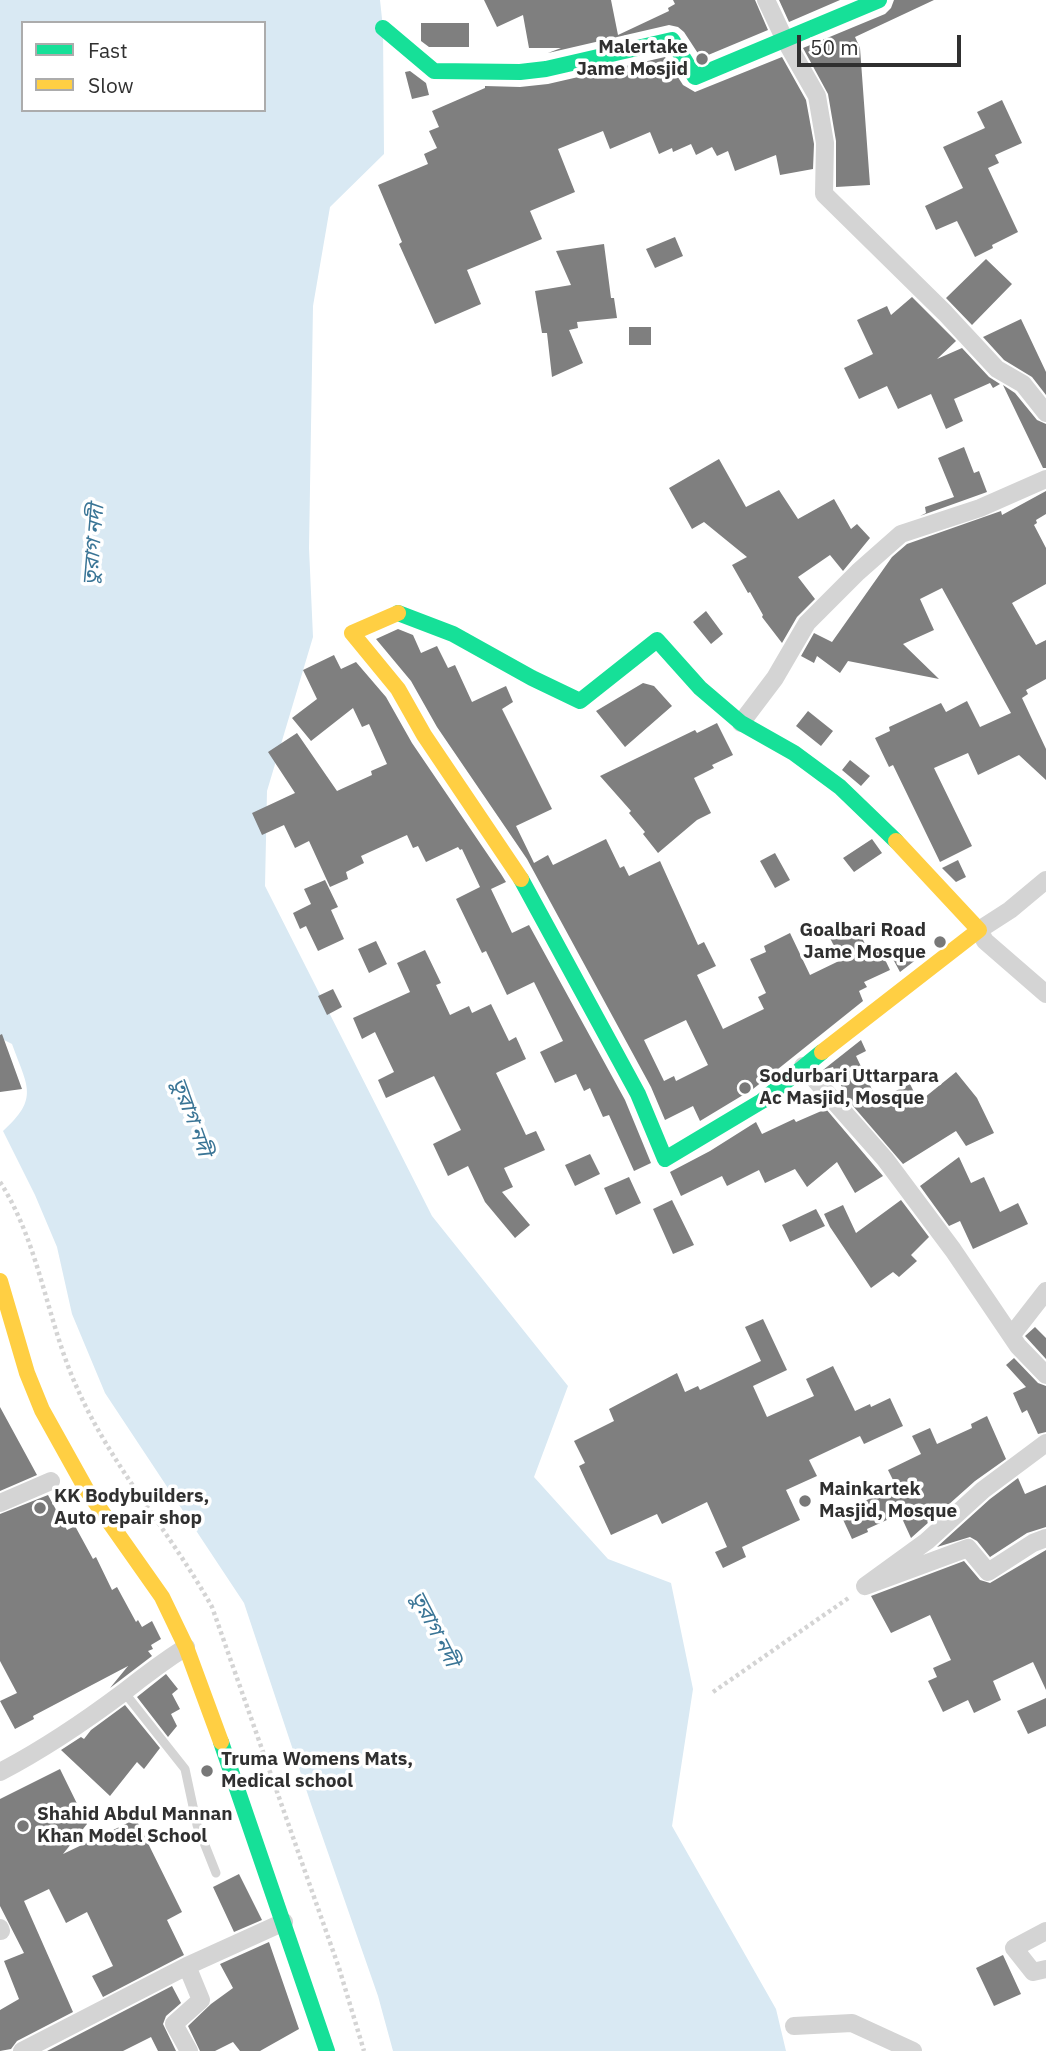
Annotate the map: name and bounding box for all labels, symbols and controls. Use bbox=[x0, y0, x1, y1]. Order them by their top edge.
legend bbox=[21, 21, 266, 112]
scale bar bbox=[801, 21, 965, 65]
text: 50 m bbox=[810, 33, 859, 61]
text: Fast bbox=[88, 36, 128, 64]
place label: Malertake Jame Mosjid bbox=[576, 37, 688, 81]
marker: Malertake Jame Mosjid bbox=[694, 51, 710, 67]
text: Slow bbox=[88, 71, 134, 99]
water label: তুরাগ নদী bbox=[78, 503, 110, 587]
place label: Goalbari Road Jame Mosque bbox=[799, 920, 926, 964]
marker: Goalbari Road Jame Mosque bbox=[932, 934, 948, 950]
place label: Sodurbari Uttarpara Ac Masjid, Mosque bbox=[759, 1066, 939, 1110]
water label: তুরাগ নদী bbox=[165, 1074, 217, 1160]
marker: Sodurbari Uttarpara Ac Masjid, Mosque bbox=[737, 1080, 753, 1096]
place label: Mainkartek Masjid, Mosque bbox=[819, 1479, 957, 1523]
place label: KK Bodybuilders, Auto repair shop bbox=[54, 1486, 209, 1530]
marker: Mainkartek Masjid, Mosque bbox=[797, 1493, 813, 1509]
marker: KK Bodybuilders, Auto repair shop bbox=[32, 1500, 48, 1516]
water label: তুরাগ নদী bbox=[404, 1587, 464, 1671]
place label: Truma Womens Mats, Medical school bbox=[221, 1749, 413, 1793]
marker: Truma Womens Mats, Medical school bbox=[199, 1763, 215, 1779]
place label: Shahid Abdul Mannan Khan Model School bbox=[37, 1804, 233, 1848]
marker: Shahid Abdul Mannan Khan Model School bbox=[15, 1818, 31, 1834]

